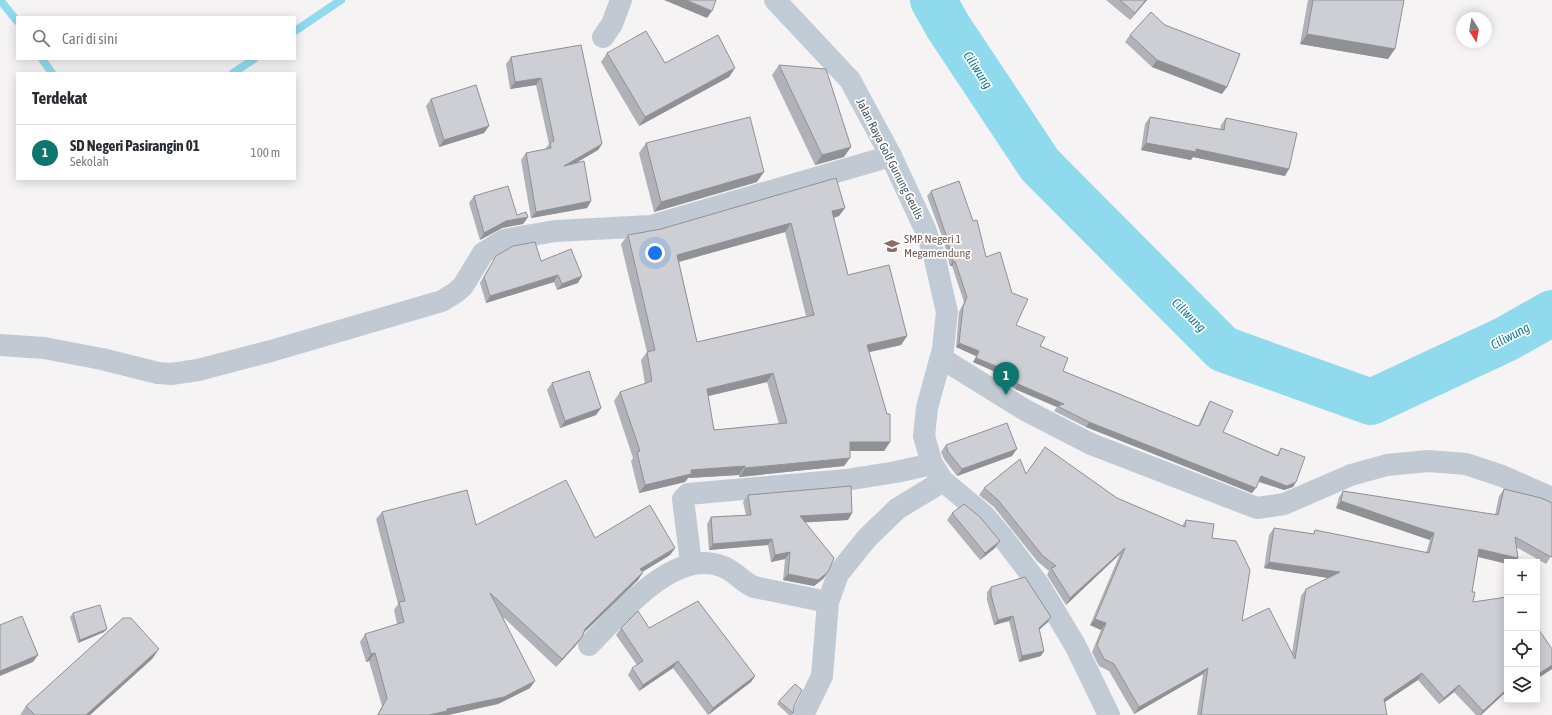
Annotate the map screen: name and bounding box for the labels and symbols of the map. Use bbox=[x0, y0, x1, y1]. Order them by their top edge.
north arrow bbox=[1456, 12, 1492, 48]
water label: Ciliwung bbox=[960, 48, 996, 92]
street label: Jalan Raya Golf Gunung Geulis bbox=[853, 96, 927, 222]
place label: SMP Negeri 1 Megamendung bbox=[904, 232, 971, 260]
school or university icon: SMP Negeri 1 Megamendung bbox=[883, 237, 901, 255]
your location bbox=[645, 243, 665, 263]
water label: Ciliwung bbox=[1169, 295, 1209, 335]
water label: Ciliwung bbox=[1488, 320, 1532, 352]
pin: 1 bbox=[993, 362, 1019, 395]

